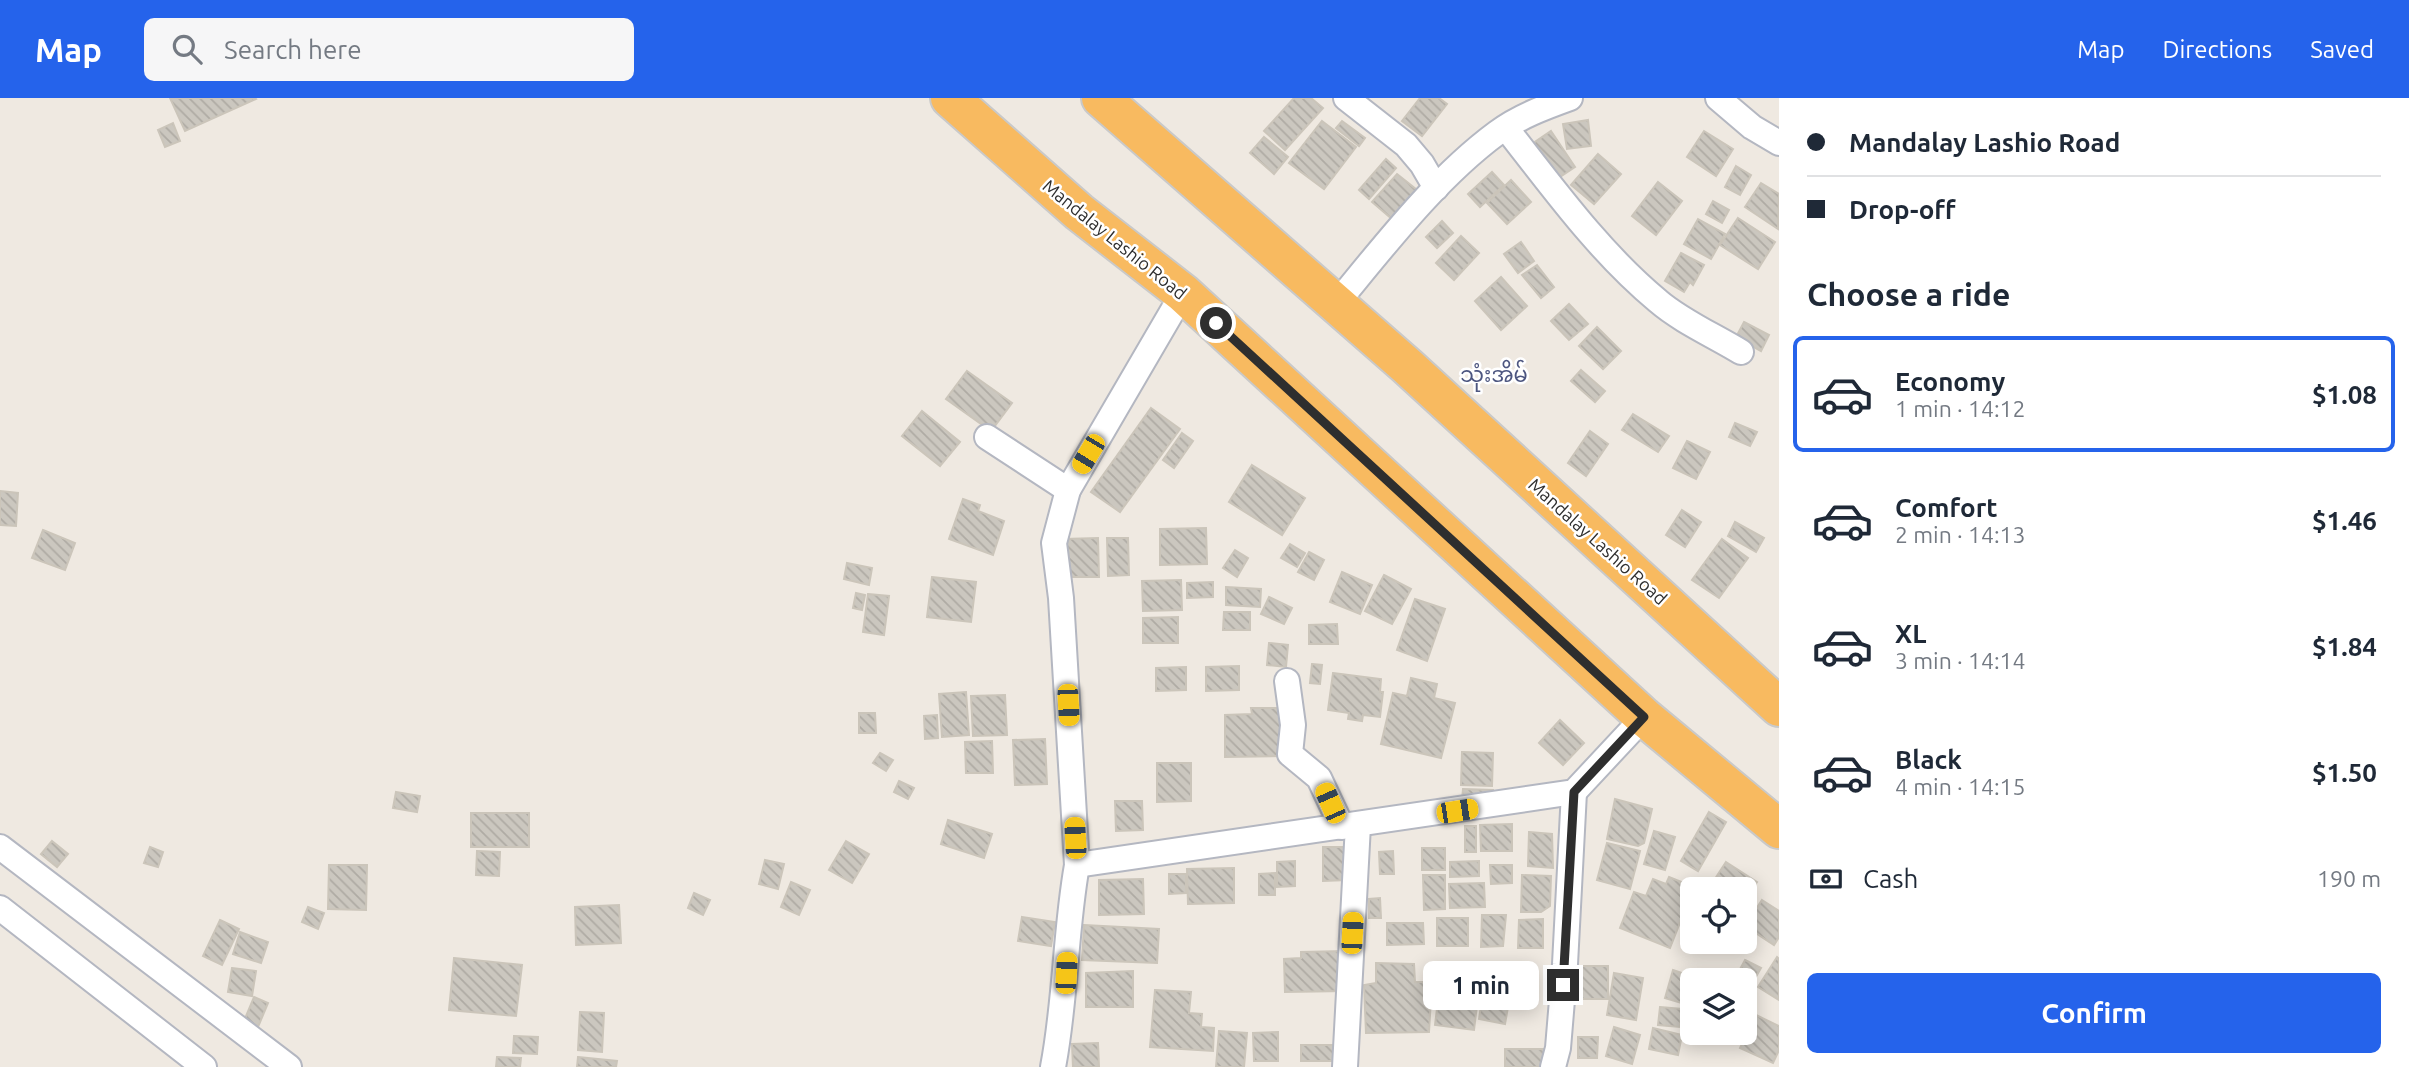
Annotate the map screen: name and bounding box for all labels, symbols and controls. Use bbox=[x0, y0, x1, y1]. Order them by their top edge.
search box bbox=[144, 18, 634, 81]
icon: search bbox=[168, 30, 206, 68]
text: Map bbox=[35, 31, 102, 68]
text: Search here bbox=[224, 35, 362, 64]
text: Map bbox=[2077, 36, 2124, 63]
text: Directions bbox=[2162, 36, 2272, 63]
text: Saved bbox=[2310, 36, 2374, 63]
text: Mandalay Lashio Road bbox=[1849, 128, 2120, 157]
street label: Mandalay Lashio Road bbox=[1039, 175, 1191, 303]
text: Drop-off bbox=[1849, 195, 1956, 224]
text: Choose a ride bbox=[1807, 276, 2010, 312]
route start bbox=[1200, 307, 1232, 339]
district label: သုံးအိမ် bbox=[1460, 359, 1528, 392]
icon: car bbox=[1811, 363, 1874, 426]
text: Economy bbox=[1895, 367, 2005, 396]
text: $1.08 bbox=[2312, 380, 2377, 409]
text: 1 min · 14:12 bbox=[1895, 396, 2026, 421]
car bbox=[1069, 431, 1108, 477]
street label: Mandalay Lashio Road bbox=[1525, 474, 1671, 608]
icon: car bbox=[1811, 489, 1874, 552]
text: Comfort bbox=[1895, 493, 1998, 522]
text: $1.46 bbox=[2312, 506, 2377, 535]
text: 2 min · 14:13 bbox=[1895, 522, 2026, 547]
icon: car bbox=[1811, 615, 1874, 678]
text: XL bbox=[1895, 619, 1926, 648]
text: $1.84 bbox=[2312, 632, 2377, 661]
text: 3 min · 14:14 bbox=[1895, 648, 2026, 673]
car bbox=[1057, 683, 1080, 727]
icon: car bbox=[1811, 741, 1874, 804]
text: Black bbox=[1895, 745, 1962, 774]
text: $1.50 bbox=[2312, 758, 2377, 787]
text: 4 min · 14:15 bbox=[1895, 774, 2026, 799]
car bbox=[1312, 780, 1349, 826]
car bbox=[1435, 797, 1480, 825]
car bbox=[1064, 816, 1087, 860]
icon: cash bbox=[1807, 860, 1845, 898]
text: Cash bbox=[1863, 864, 1918, 893]
text: 190 m bbox=[2317, 866, 2381, 891]
map controls bbox=[1680, 877, 1757, 1045]
button: locate bbox=[1680, 877, 1757, 954]
car bbox=[1341, 911, 1364, 955]
car bbox=[1055, 951, 1078, 995]
callout: 1 min bbox=[1423, 960, 1538, 1010]
button: layers bbox=[1680, 968, 1757, 1045]
route end bbox=[1547, 969, 1579, 1001]
text: 1 min bbox=[1452, 973, 1510, 998]
button: Confirm bbox=[1807, 973, 2381, 1053]

